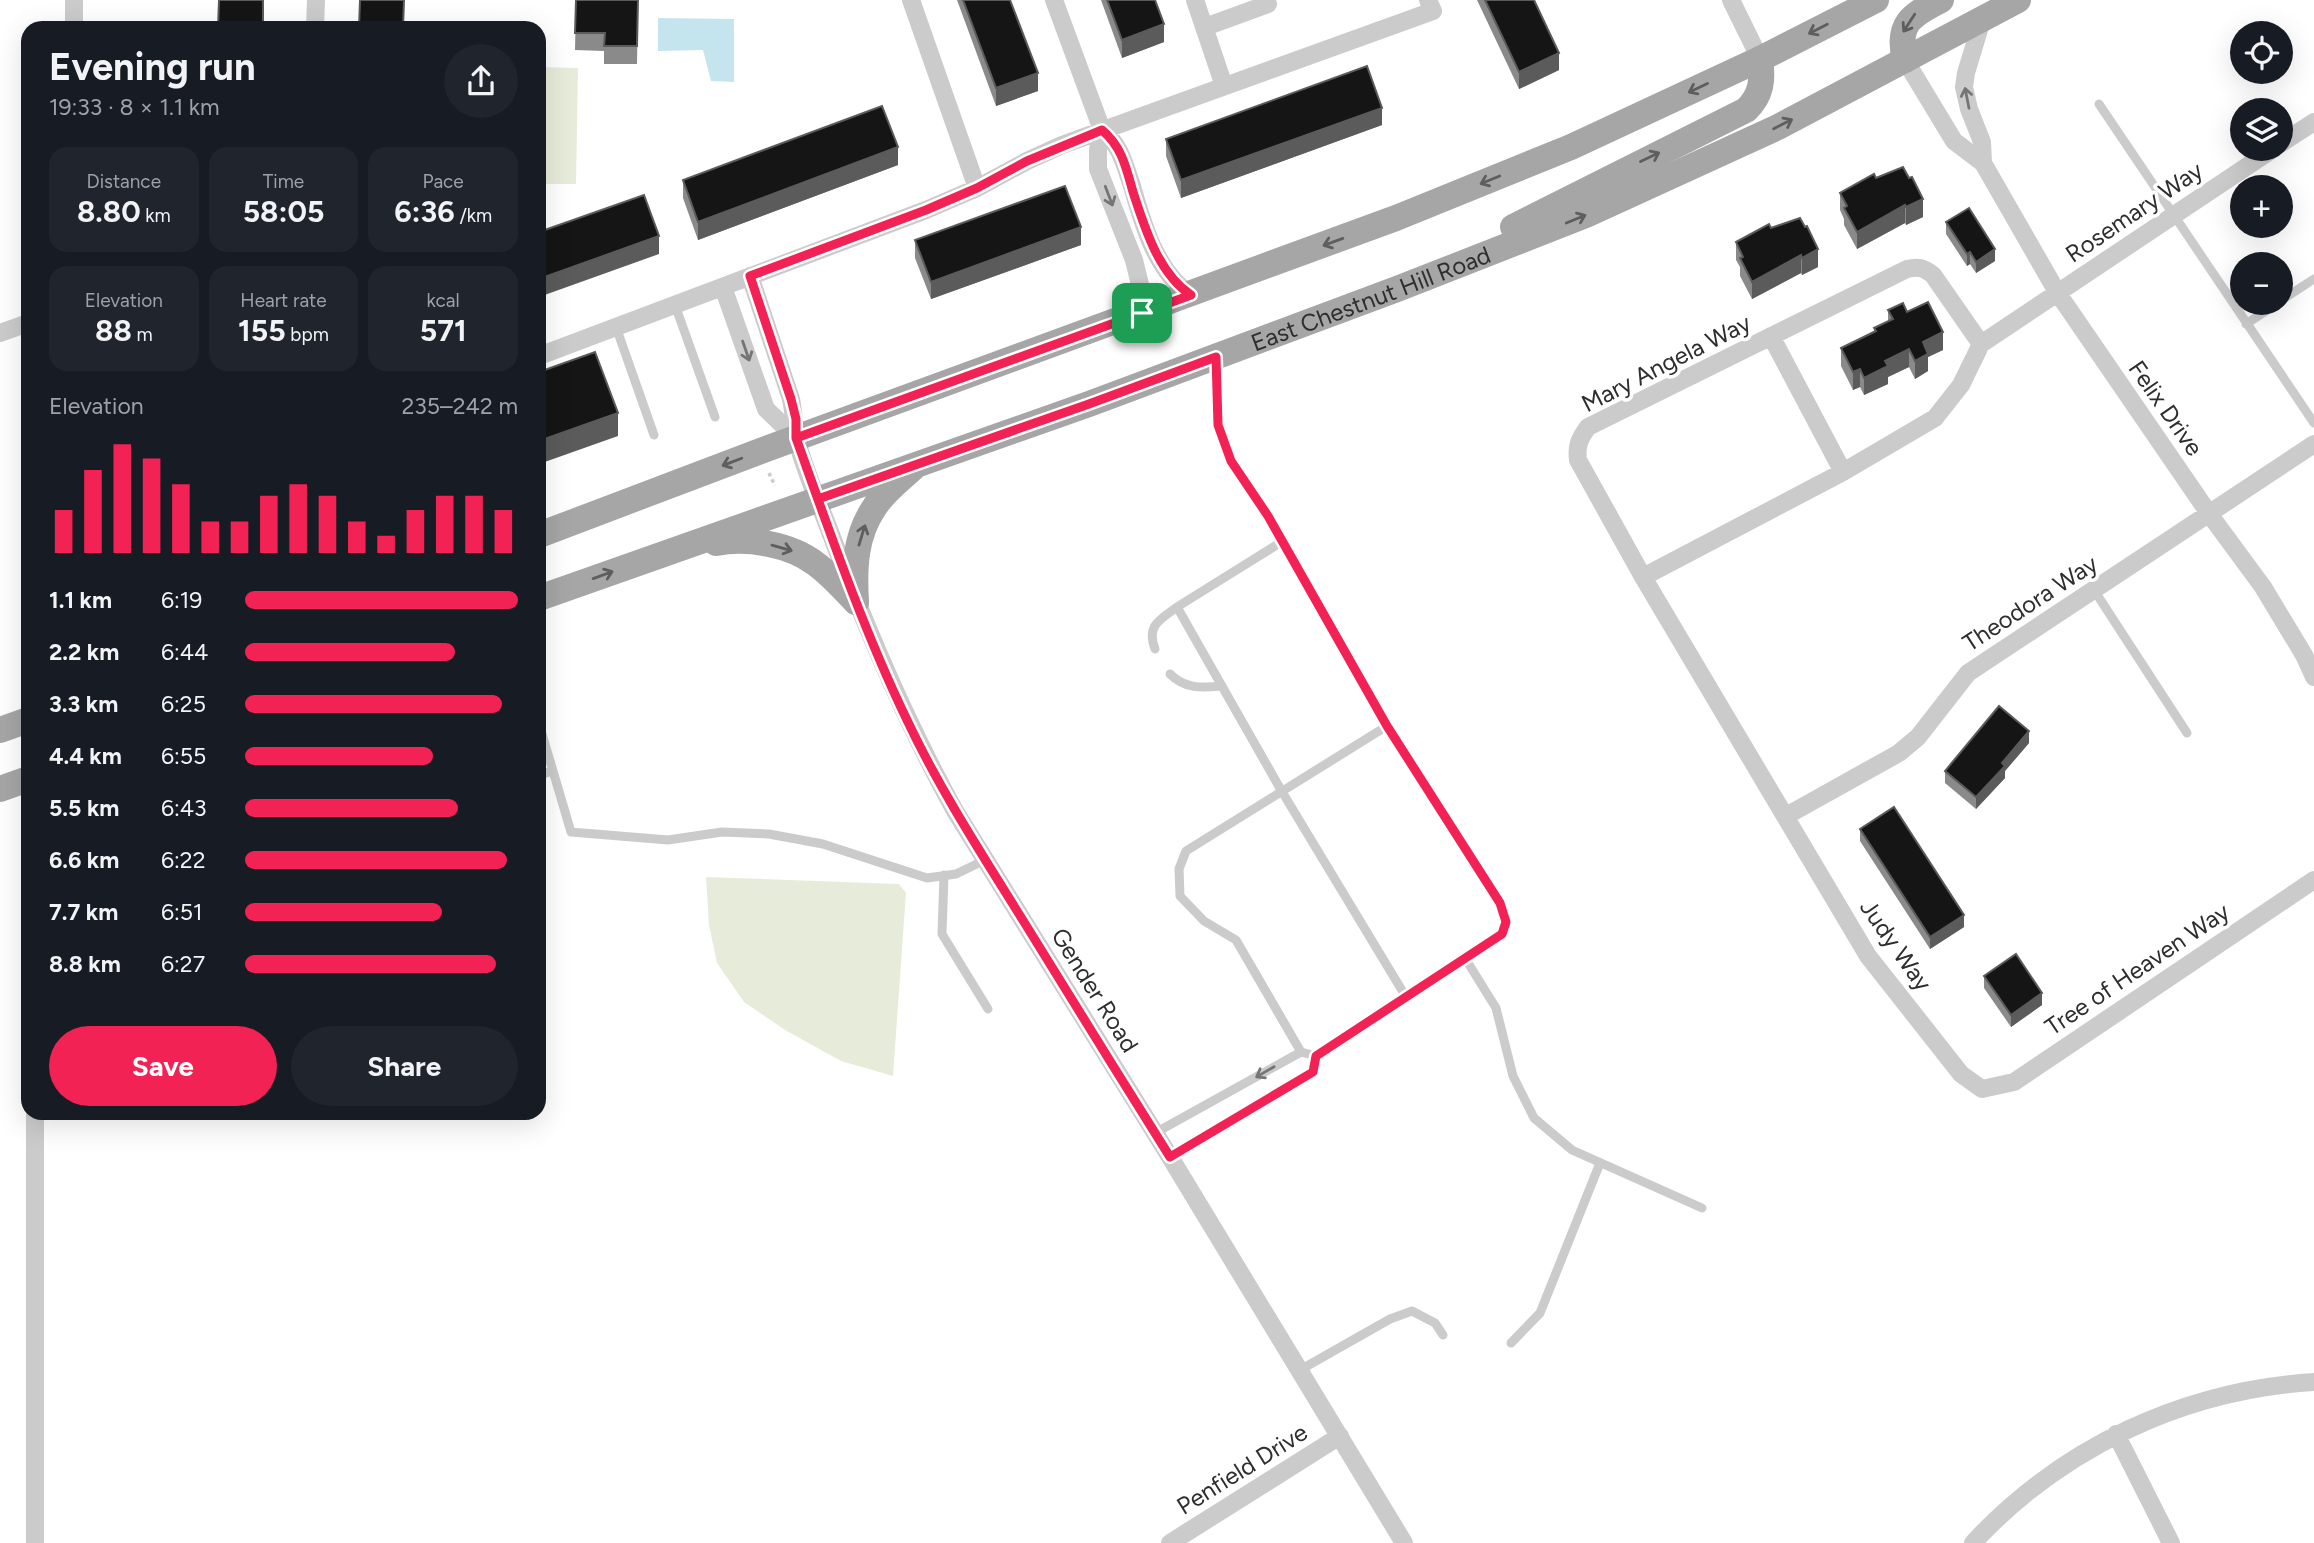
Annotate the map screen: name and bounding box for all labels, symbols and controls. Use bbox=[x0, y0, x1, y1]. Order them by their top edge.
one-way arrow bbox=[1902, 13, 1917, 32]
map controls bbox=[2230, 21, 2293, 315]
button: locate bbox=[2230, 21, 2293, 84]
one-way arrow bbox=[1808, 23, 1829, 37]
text: Evening run bbox=[49, 44, 256, 90]
button: share bbox=[444, 44, 518, 118]
one-way arrow bbox=[1688, 82, 1709, 95]
one-way arrow bbox=[1959, 87, 1973, 110]
text: 19:33 · 8 × 1.1 km bbox=[49, 93, 220, 121]
button: layers bbox=[2230, 98, 2293, 161]
one-way arrow bbox=[1772, 117, 1793, 131]
one-way arrow bbox=[1640, 149, 1661, 162]
street label: Rosemary Way bbox=[2060, 155, 2208, 269]
text: Distance bbox=[87, 170, 161, 193]
text: Time bbox=[263, 170, 304, 193]
text: Pace bbox=[423, 170, 464, 193]
one-way arrow bbox=[1480, 174, 1501, 187]
button: + bbox=[2230, 175, 2293, 238]
one-way arrow bbox=[1103, 184, 1116, 206]
text: 8.80 bbox=[77, 193, 141, 230]
text: 58:05 bbox=[243, 193, 324, 230]
text: 6:36 bbox=[394, 193, 455, 230]
text: km bbox=[141, 204, 171, 227]
text: /km bbox=[455, 204, 492, 227]
one-way arrow bbox=[1565, 211, 1586, 224]
one-way arrow bbox=[1322, 237, 1344, 249]
street label: East Chestnut Hill Road bbox=[1247, 239, 1494, 357]
button: − bbox=[2230, 252, 2293, 315]
pin bbox=[1112, 283, 1172, 343]
text: Elevation bbox=[85, 289, 163, 312]
text: Heart rate bbox=[240, 289, 327, 312]
text: kcal bbox=[427, 289, 460, 312]
icon: arrive bbox=[1123, 294, 1161, 332]
street label: Mary Angela Way bbox=[1576, 308, 1756, 418]
text: 88 bbox=[95, 312, 132, 349]
text: 155 bbox=[238, 312, 286, 349]
text: 571 bbox=[420, 312, 467, 349]
text: m bbox=[132, 323, 153, 346]
text: bpm bbox=[286, 323, 329, 346]
one-way arrow bbox=[740, 340, 753, 362]
street label: Felix Drive bbox=[2123, 355, 2209, 461]
text: Elevation bbox=[49, 392, 144, 420]
text: 235–242 m bbox=[402, 392, 518, 420]
one-way arrow bbox=[721, 456, 743, 469]
one-way arrow bbox=[857, 524, 870, 546]
one-way arrow bbox=[770, 543, 792, 556]
street label: Theodora Way bbox=[1957, 549, 2103, 657]
one-way arrow bbox=[592, 568, 614, 580]
text: 1.1 km bbox=[49, 586, 112, 614]
text: 6:19 bbox=[161, 586, 202, 614]
text: 2.2 km bbox=[49, 638, 119, 666]
text: 6:44 bbox=[161, 638, 208, 666]
text: 3.3 km bbox=[49, 690, 118, 718]
text: 6:25 bbox=[161, 690, 206, 718]
text: 4.4 km bbox=[49, 742, 122, 770]
text: 6:55 bbox=[161, 742, 206, 770]
text: 5.5 km bbox=[49, 794, 119, 822]
text: 6:43 bbox=[161, 794, 207, 822]
text: 6.6 km bbox=[49, 846, 119, 874]
text: 6:22 bbox=[161, 846, 206, 874]
street label: Judy Way bbox=[1854, 894, 1938, 997]
street label: Tree of Heaven Way bbox=[2040, 896, 2235, 1041]
text: 7.7 km bbox=[49, 898, 118, 926]
text: 6:51 bbox=[161, 898, 203, 926]
street label: Gender Road bbox=[1045, 922, 1145, 1058]
text: 8.8 km bbox=[49, 950, 121, 978]
text: 6:27 bbox=[161, 950, 205, 978]
button: Save bbox=[49, 1026, 277, 1106]
button: Share bbox=[291, 1026, 518, 1106]
one-way arrow bbox=[1256, 1065, 1276, 1079]
street label: Penfield Drive bbox=[1171, 1417, 1313, 1521]

